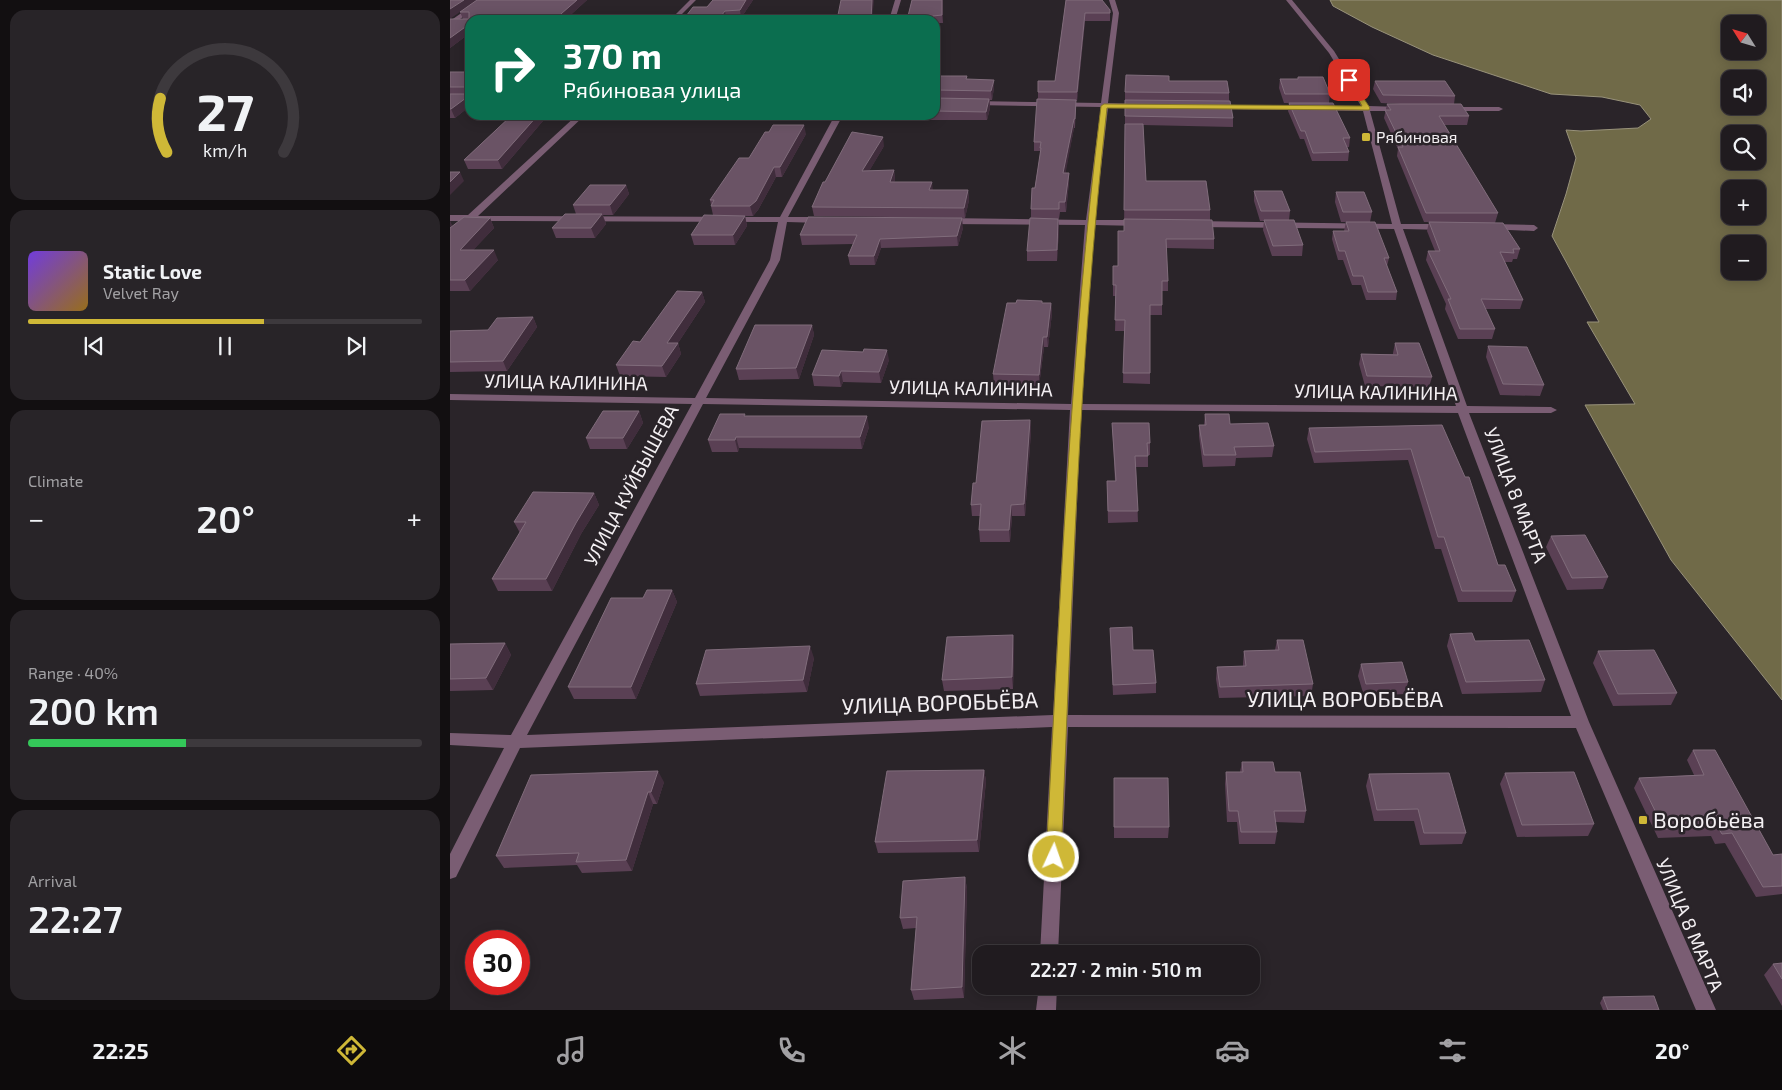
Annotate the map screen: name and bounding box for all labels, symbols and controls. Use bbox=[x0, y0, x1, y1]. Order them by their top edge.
north arrow bbox=[1721, 15, 1766, 60]
map controls bbox=[1721, 15, 1766, 280]
text: 370 m bbox=[563, 34, 662, 76]
icon: right bbox=[480, 35, 545, 100]
pin bbox=[1328, 59, 1370, 101]
icon: arrive bbox=[1335, 66, 1363, 94]
button: sound bbox=[1721, 70, 1766, 115]
text: Рябиновая улица bbox=[563, 76, 741, 102]
text: 27 bbox=[196, 79, 254, 141]
button: search bbox=[1721, 125, 1766, 170]
place label: Рябиновая bbox=[1376, 127, 1458, 146]
marker: Рябиновая bbox=[1360, 131, 1372, 143]
text: km/h bbox=[203, 139, 247, 161]
button: + bbox=[1721, 180, 1766, 225]
button: − bbox=[1721, 235, 1766, 280]
text: Static Love bbox=[103, 260, 202, 283]
text: Velvet Ray bbox=[103, 283, 179, 302]
icon: previous bbox=[80, 332, 108, 360]
icon: pause bbox=[211, 332, 239, 360]
icon: next bbox=[342, 332, 370, 360]
street label: УЛИЦА КАЛИНИНА bbox=[484, 369, 648, 394]
street label: УЛИЦА КАЛИНИНА bbox=[889, 375, 1053, 400]
street label: УЛИЦА КАЛИНИНА bbox=[1294, 379, 1458, 404]
street label: УЛИЦА КУЙБЫШЕВА bbox=[578, 400, 683, 569]
street label: УЛИЦА 8 МАРТА bbox=[1480, 424, 1553, 566]
text: Climate bbox=[28, 471, 83, 490]
text: 20° bbox=[196, 495, 255, 541]
text: − bbox=[28, 501, 44, 535]
text: + bbox=[407, 501, 422, 535]
text: Range · 40% bbox=[28, 663, 118, 682]
street label: УЛИЦА ВОРОБЬЁВА bbox=[1247, 685, 1444, 711]
street label: УЛИЦА ВОРОБЬЁВА bbox=[841, 686, 1039, 718]
text: 200 km bbox=[28, 687, 159, 733]
place label: Воробьёва bbox=[1653, 806, 1765, 832]
marker: Воробьёва bbox=[1637, 814, 1649, 826]
position arrow bbox=[1027, 830, 1079, 882]
street label: УЛИЦА 8 МАРТА bbox=[1652, 855, 1729, 995]
text: Arrival bbox=[28, 871, 77, 890]
text: 22:27 bbox=[28, 895, 123, 941]
speed limit sign: 30 bbox=[465, 930, 530, 995]
text: 22:27 · 2 min · 510 m bbox=[1030, 958, 1202, 981]
icon: directions bbox=[334, 1033, 369, 1068]
icon: music bbox=[554, 1033, 589, 1068]
icon: phone bbox=[774, 1033, 809, 1068]
icon: climate bbox=[995, 1033, 1030, 1068]
icon: car bbox=[1215, 1033, 1250, 1068]
icon: filters bbox=[1435, 1033, 1470, 1068]
text: 22:25 bbox=[93, 1037, 149, 1063]
text: 20° bbox=[1655, 1037, 1689, 1063]

